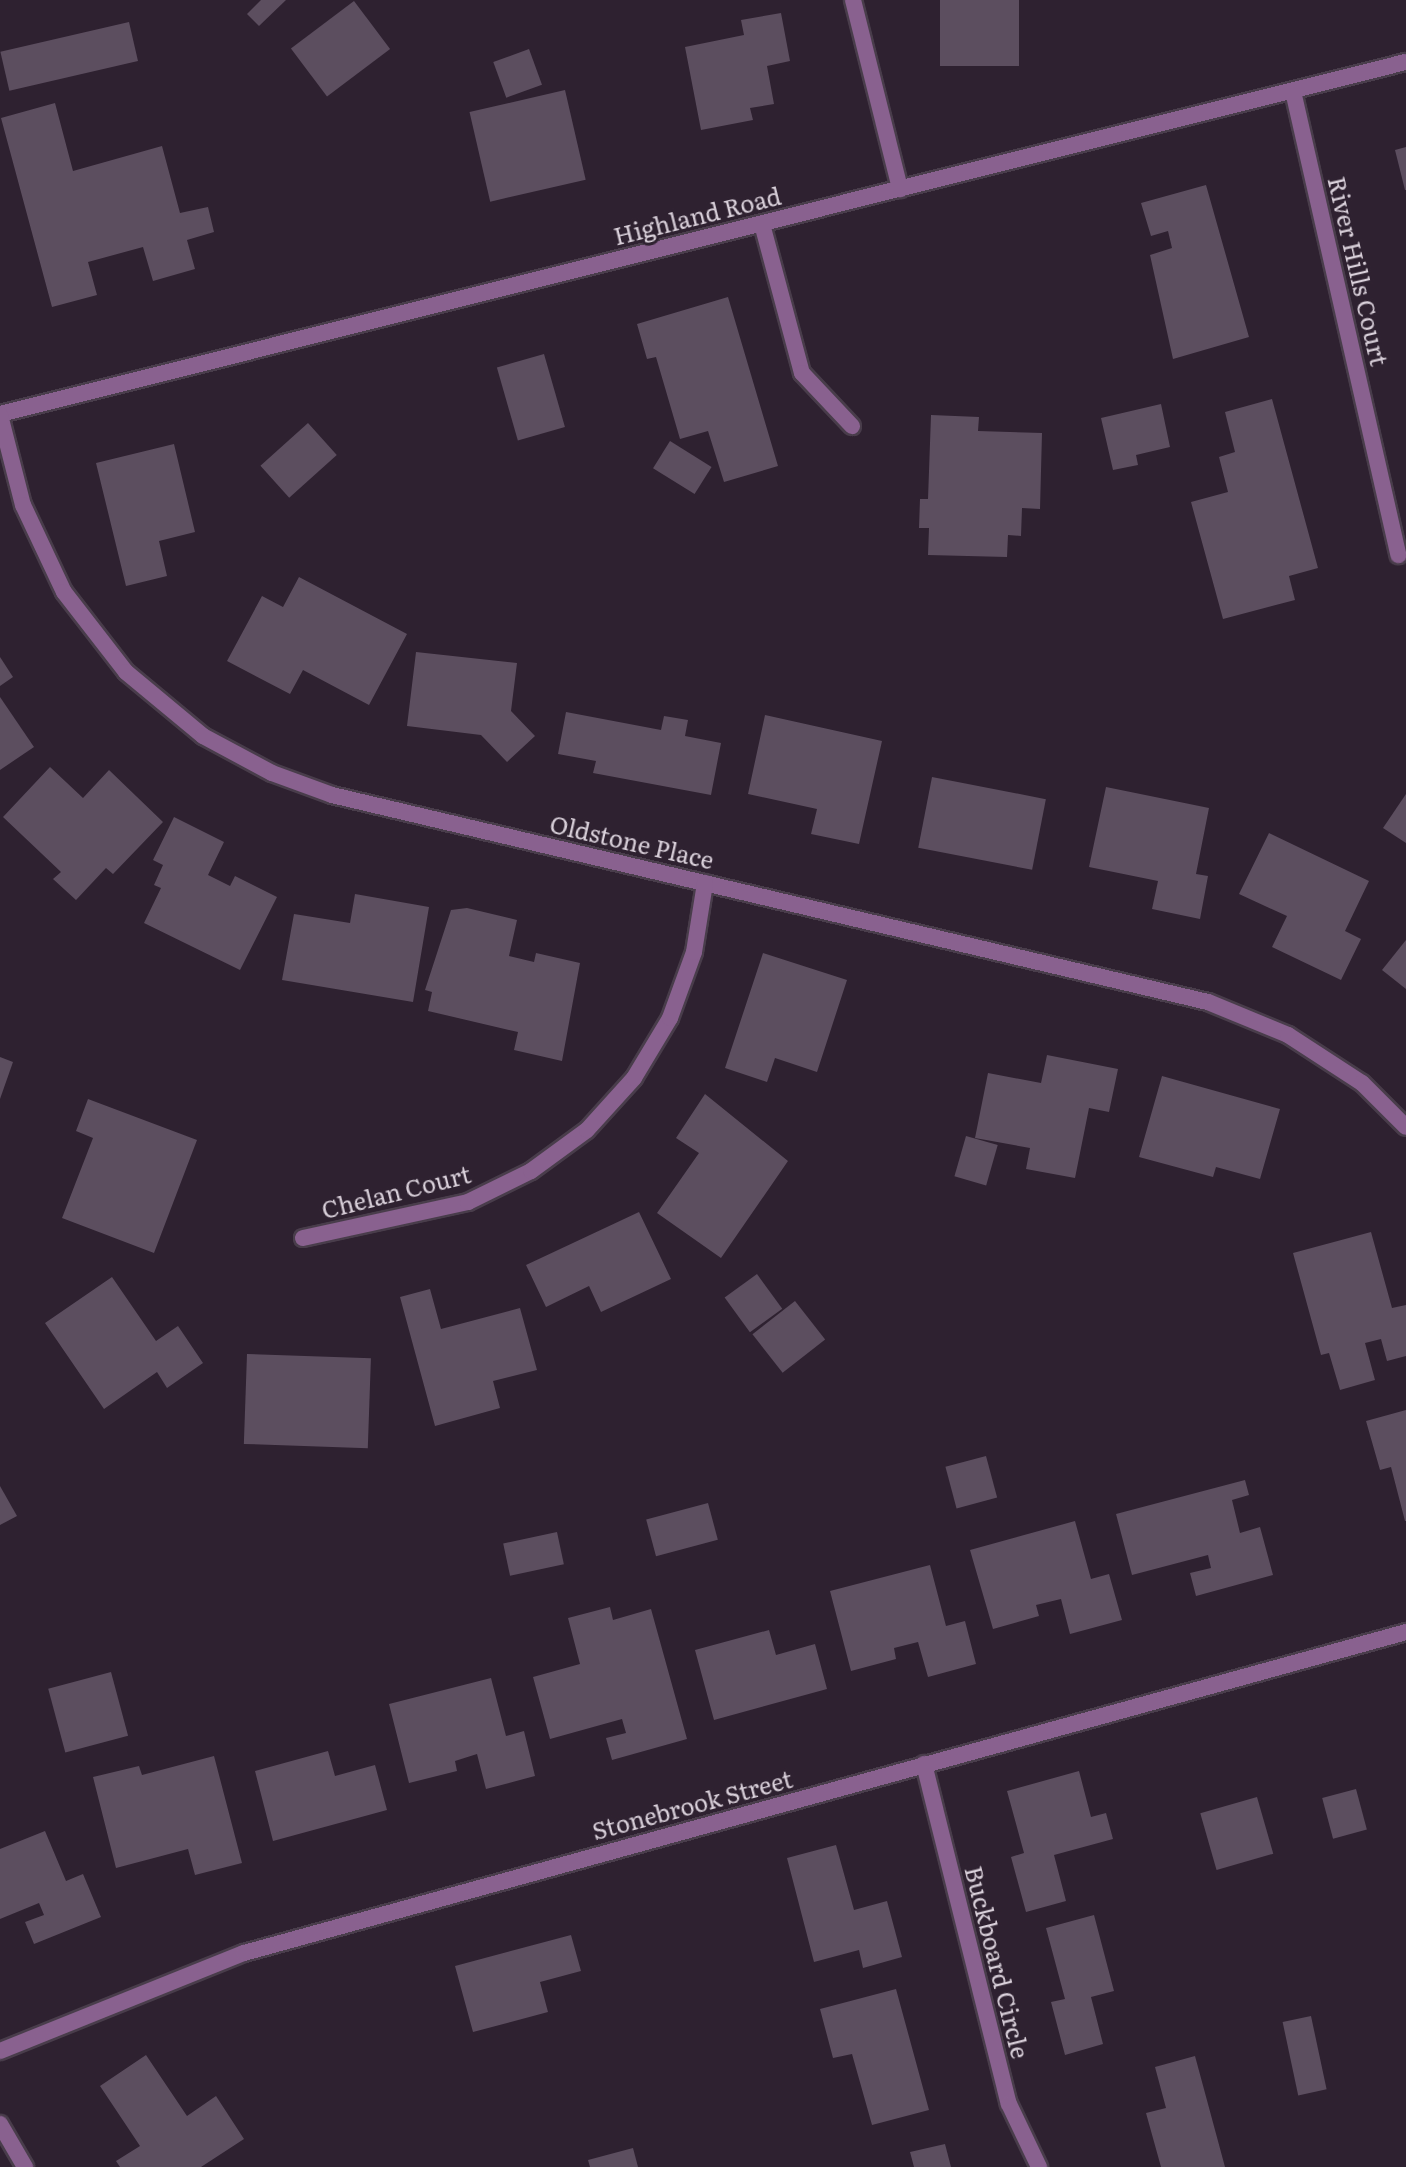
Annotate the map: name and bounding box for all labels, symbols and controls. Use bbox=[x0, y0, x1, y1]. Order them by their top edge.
street label: River Hills Court bbox=[1323, 173, 1395, 369]
street label: Highland Road bbox=[610, 180, 784, 250]
street label: Oldstone Place bbox=[547, 808, 717, 874]
street label: Chelan Court bbox=[318, 1159, 474, 1223]
street label: Stonebrook Street bbox=[589, 1763, 795, 1845]
street label: Buckboard Circle bbox=[960, 1863, 1036, 2061]

